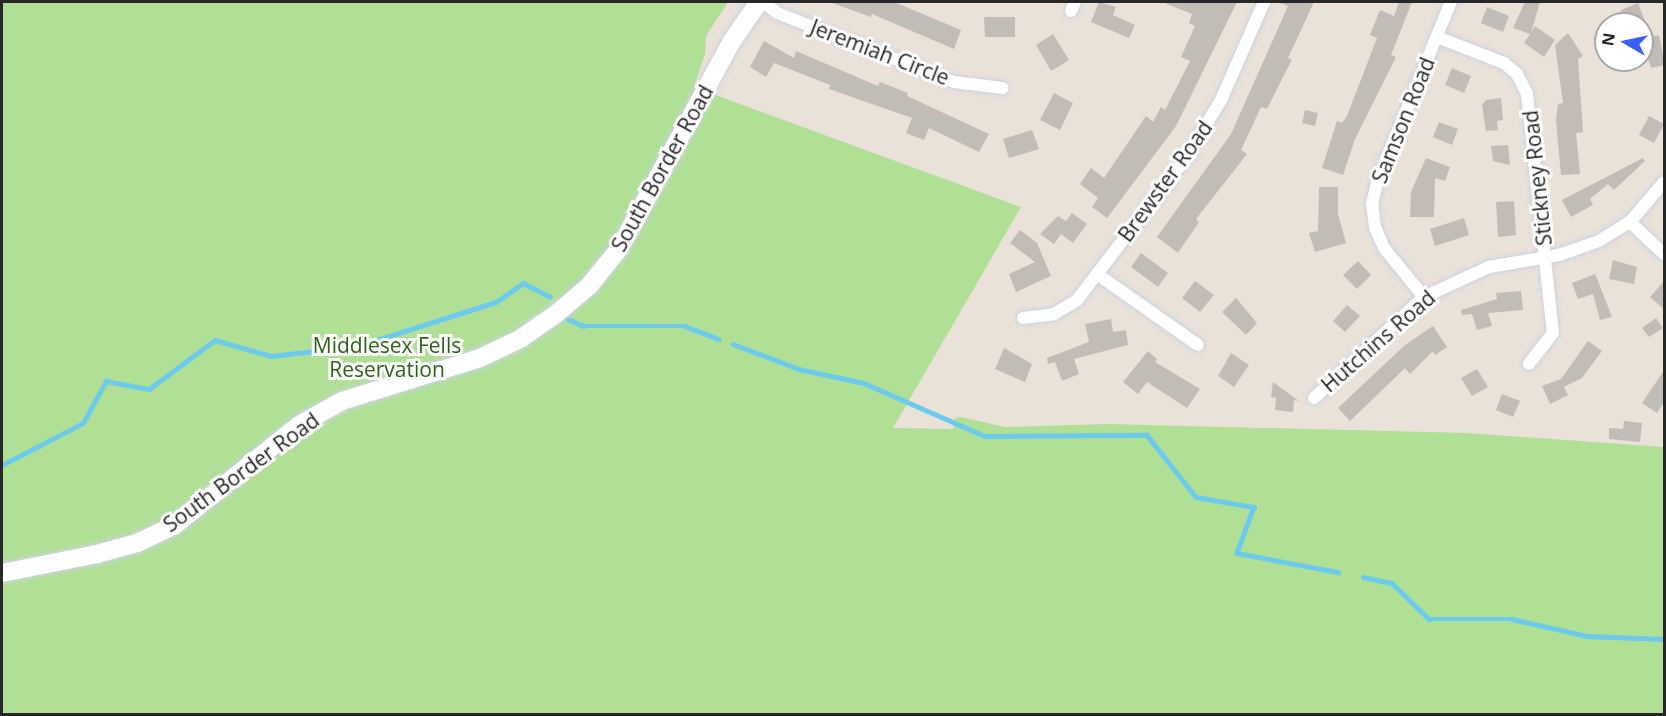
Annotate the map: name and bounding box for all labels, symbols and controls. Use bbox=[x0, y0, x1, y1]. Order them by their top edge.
north arrow bbox=[1594, 12, 1654, 72]
street label: Jeremiah Circle bbox=[807, 14, 953, 90]
text: N bbox=[1596, 31, 1620, 48]
street label: Samson Road bbox=[1366, 53, 1440, 187]
street label: South Border Road bbox=[606, 80, 718, 256]
street label: Stickney Road bbox=[1517, 109, 1557, 247]
street label: Brewster Road bbox=[1113, 115, 1217, 247]
street label: Hutchins Road bbox=[1316, 285, 1440, 397]
park label: Middlesex Fells Reservation bbox=[313, 332, 461, 382]
street label: South Border Road bbox=[158, 407, 324, 537]

